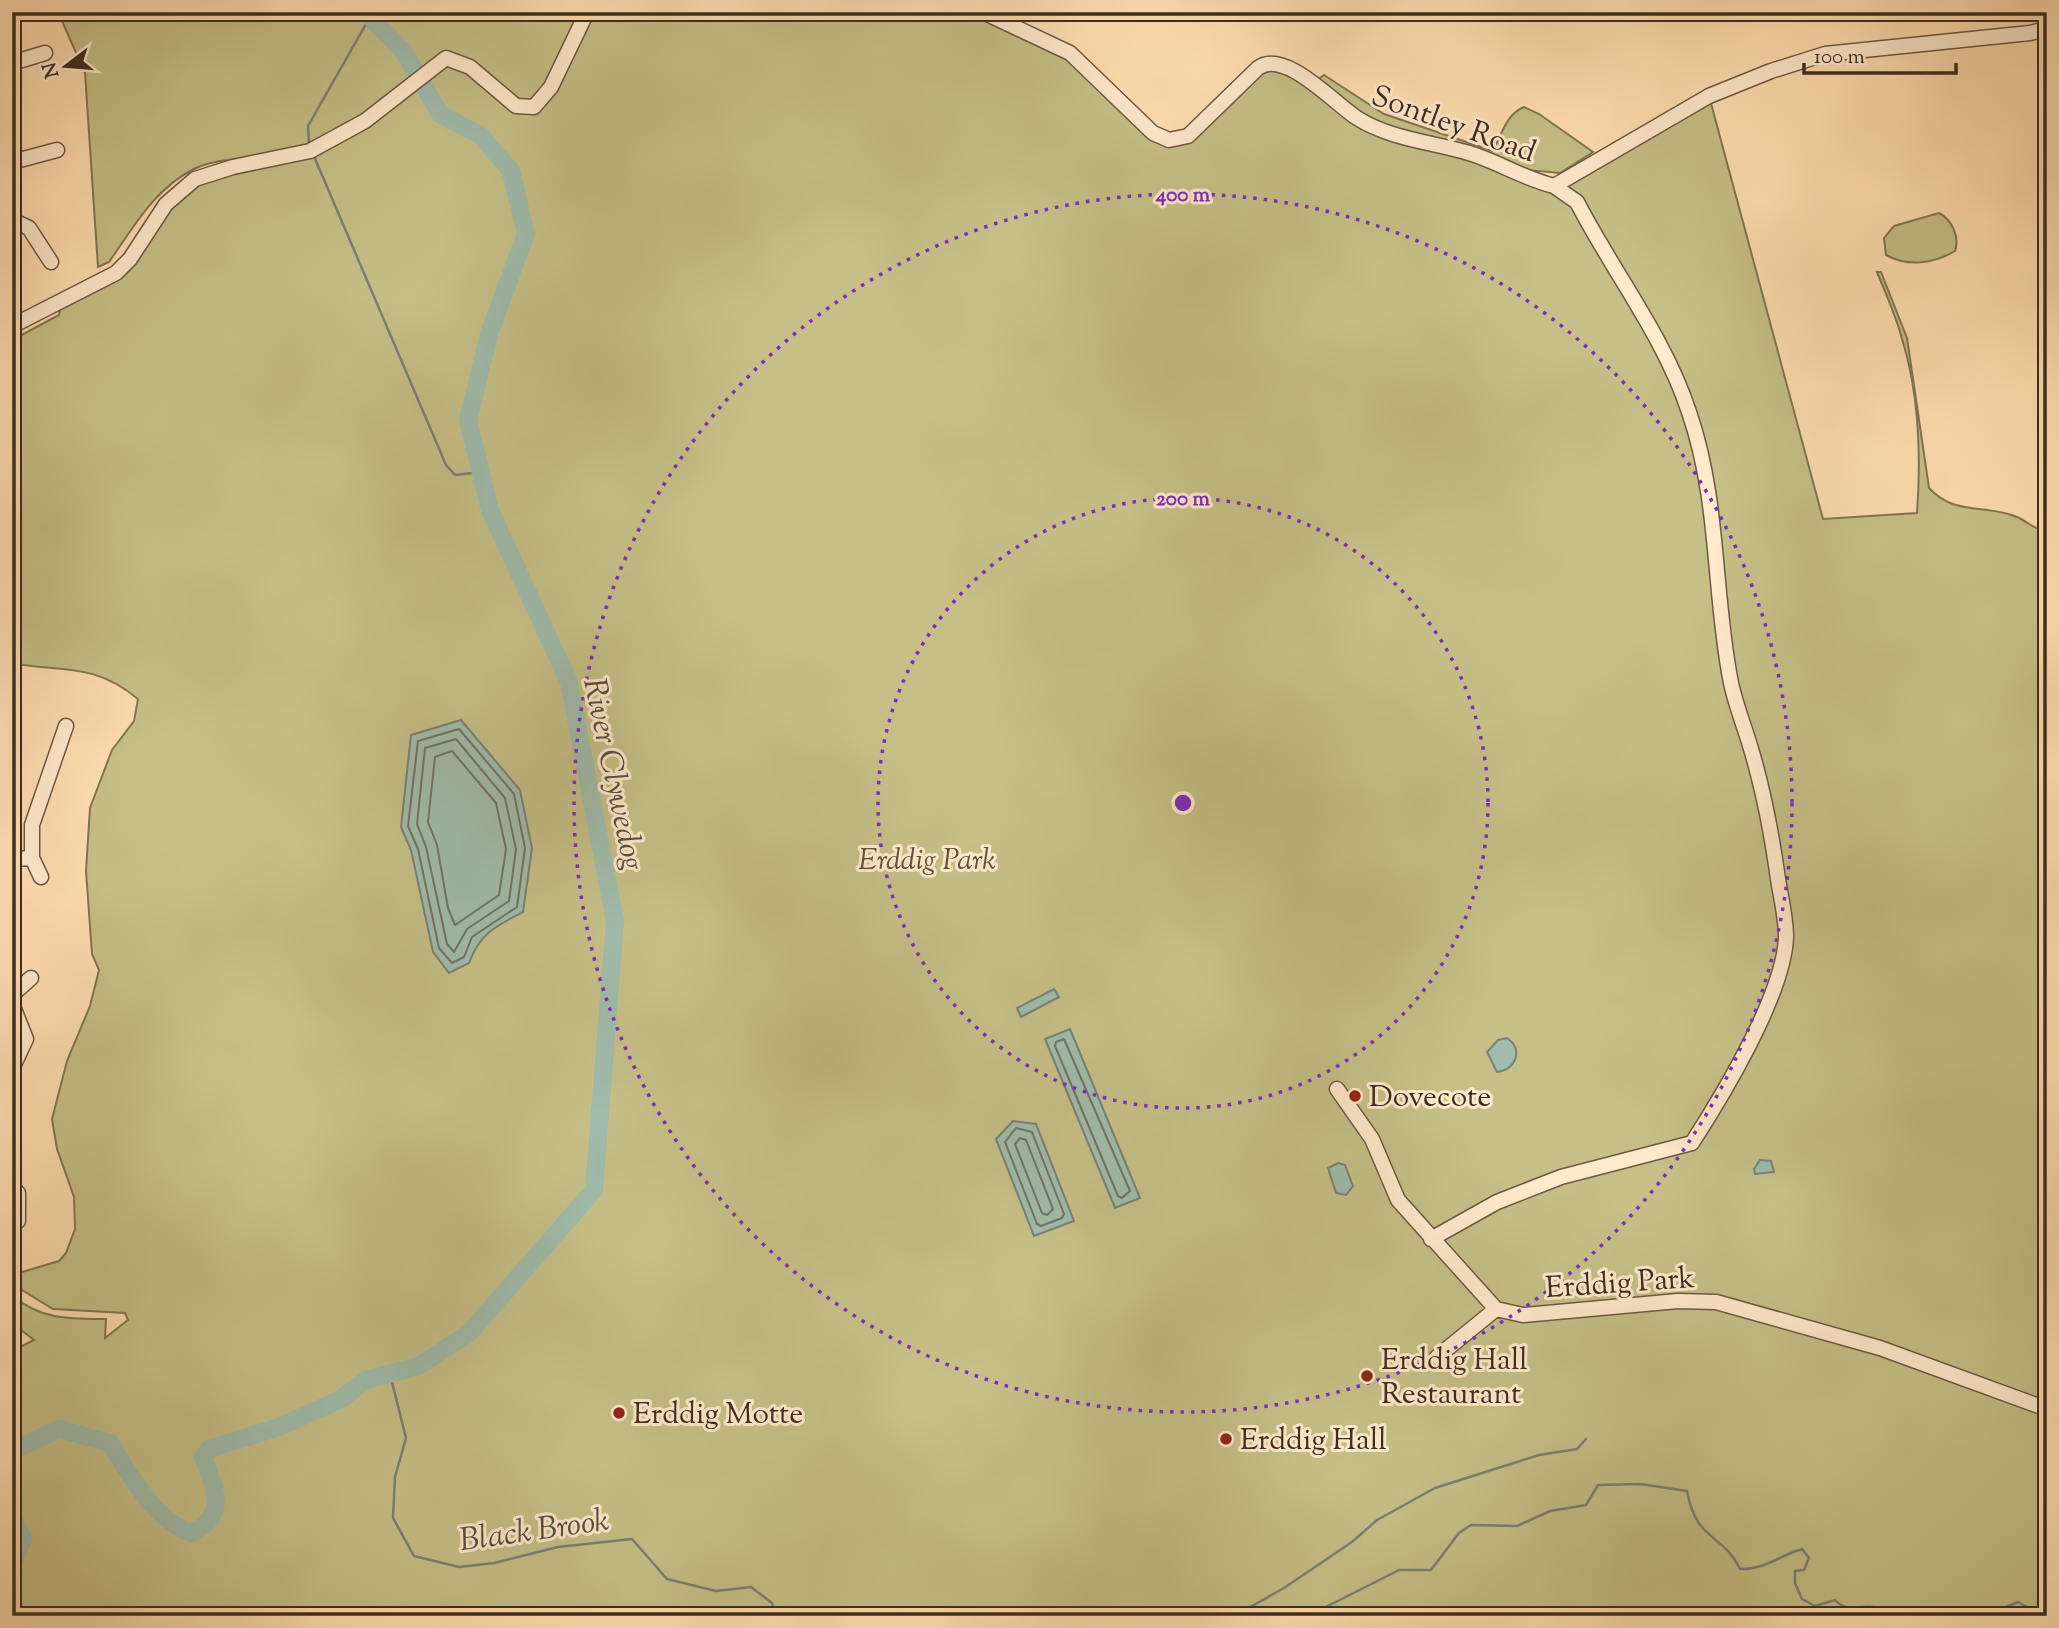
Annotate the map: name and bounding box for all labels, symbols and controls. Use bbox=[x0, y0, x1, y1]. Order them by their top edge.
north arrow bbox=[32, 32, 102, 102]
scale bar bbox=[1804, 32, 1956, 76]
text: 100 m bbox=[1814, 43, 1865, 73]
text: N bbox=[37, 59, 67, 81]
street label: Sontley Road bbox=[1365, 76, 1542, 175]
text: 400 m bbox=[1155, 181, 1211, 211]
text: 200 m bbox=[1156, 485, 1211, 515]
water label: River Clywedog bbox=[569, 674, 655, 875]
centre of rings bbox=[1171, 791, 1195, 815]
park label: Erddig Park bbox=[858, 840, 996, 883]
place label: Dovecote bbox=[1369, 1077, 1491, 1120]
marker: Dovecote bbox=[1347, 1088, 1363, 1104]
street label: Erddig Park bbox=[1544, 1258, 1696, 1311]
place label: Erddig Hall Restaurant bbox=[1381, 1340, 1528, 1417]
marker: Erddig Hall Restaurant bbox=[1359, 1368, 1375, 1384]
place label: Erddig Motte bbox=[633, 1394, 803, 1437]
marker: Erddig Motte bbox=[611, 1405, 627, 1421]
place label: Erddig Hall bbox=[1240, 1420, 1387, 1463]
marker: Erddig Hall bbox=[1218, 1431, 1234, 1447]
water label: Black Brook bbox=[457, 1499, 612, 1565]

